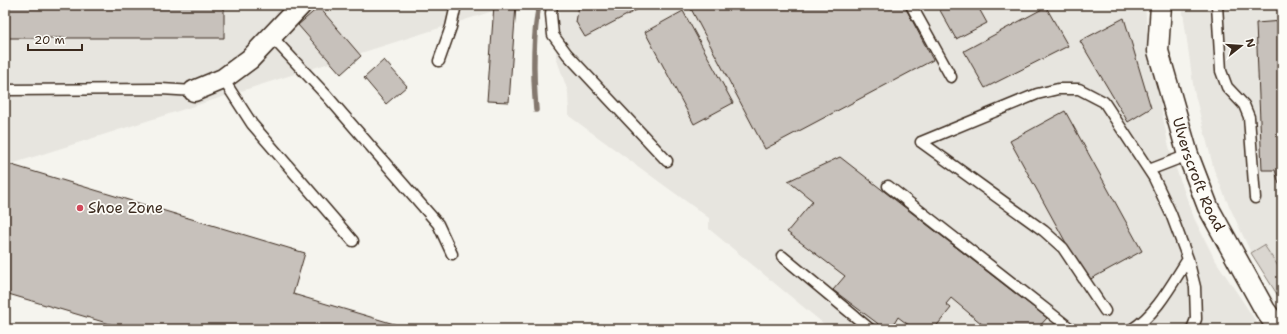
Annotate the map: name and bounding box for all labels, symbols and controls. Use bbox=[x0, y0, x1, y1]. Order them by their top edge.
scale bar bbox=[28, 26, 82, 52]
north arrow bbox=[1221, 26, 1261, 66]
text: 20 m bbox=[34, 32, 65, 48]
text: N bbox=[1242, 37, 1259, 50]
street label: Ulverscroft Road bbox=[1168, 115, 1230, 236]
place label: Shoe Zone bbox=[88, 198, 163, 218]
marker: Shoe Zone bbox=[75, 203, 85, 213]

